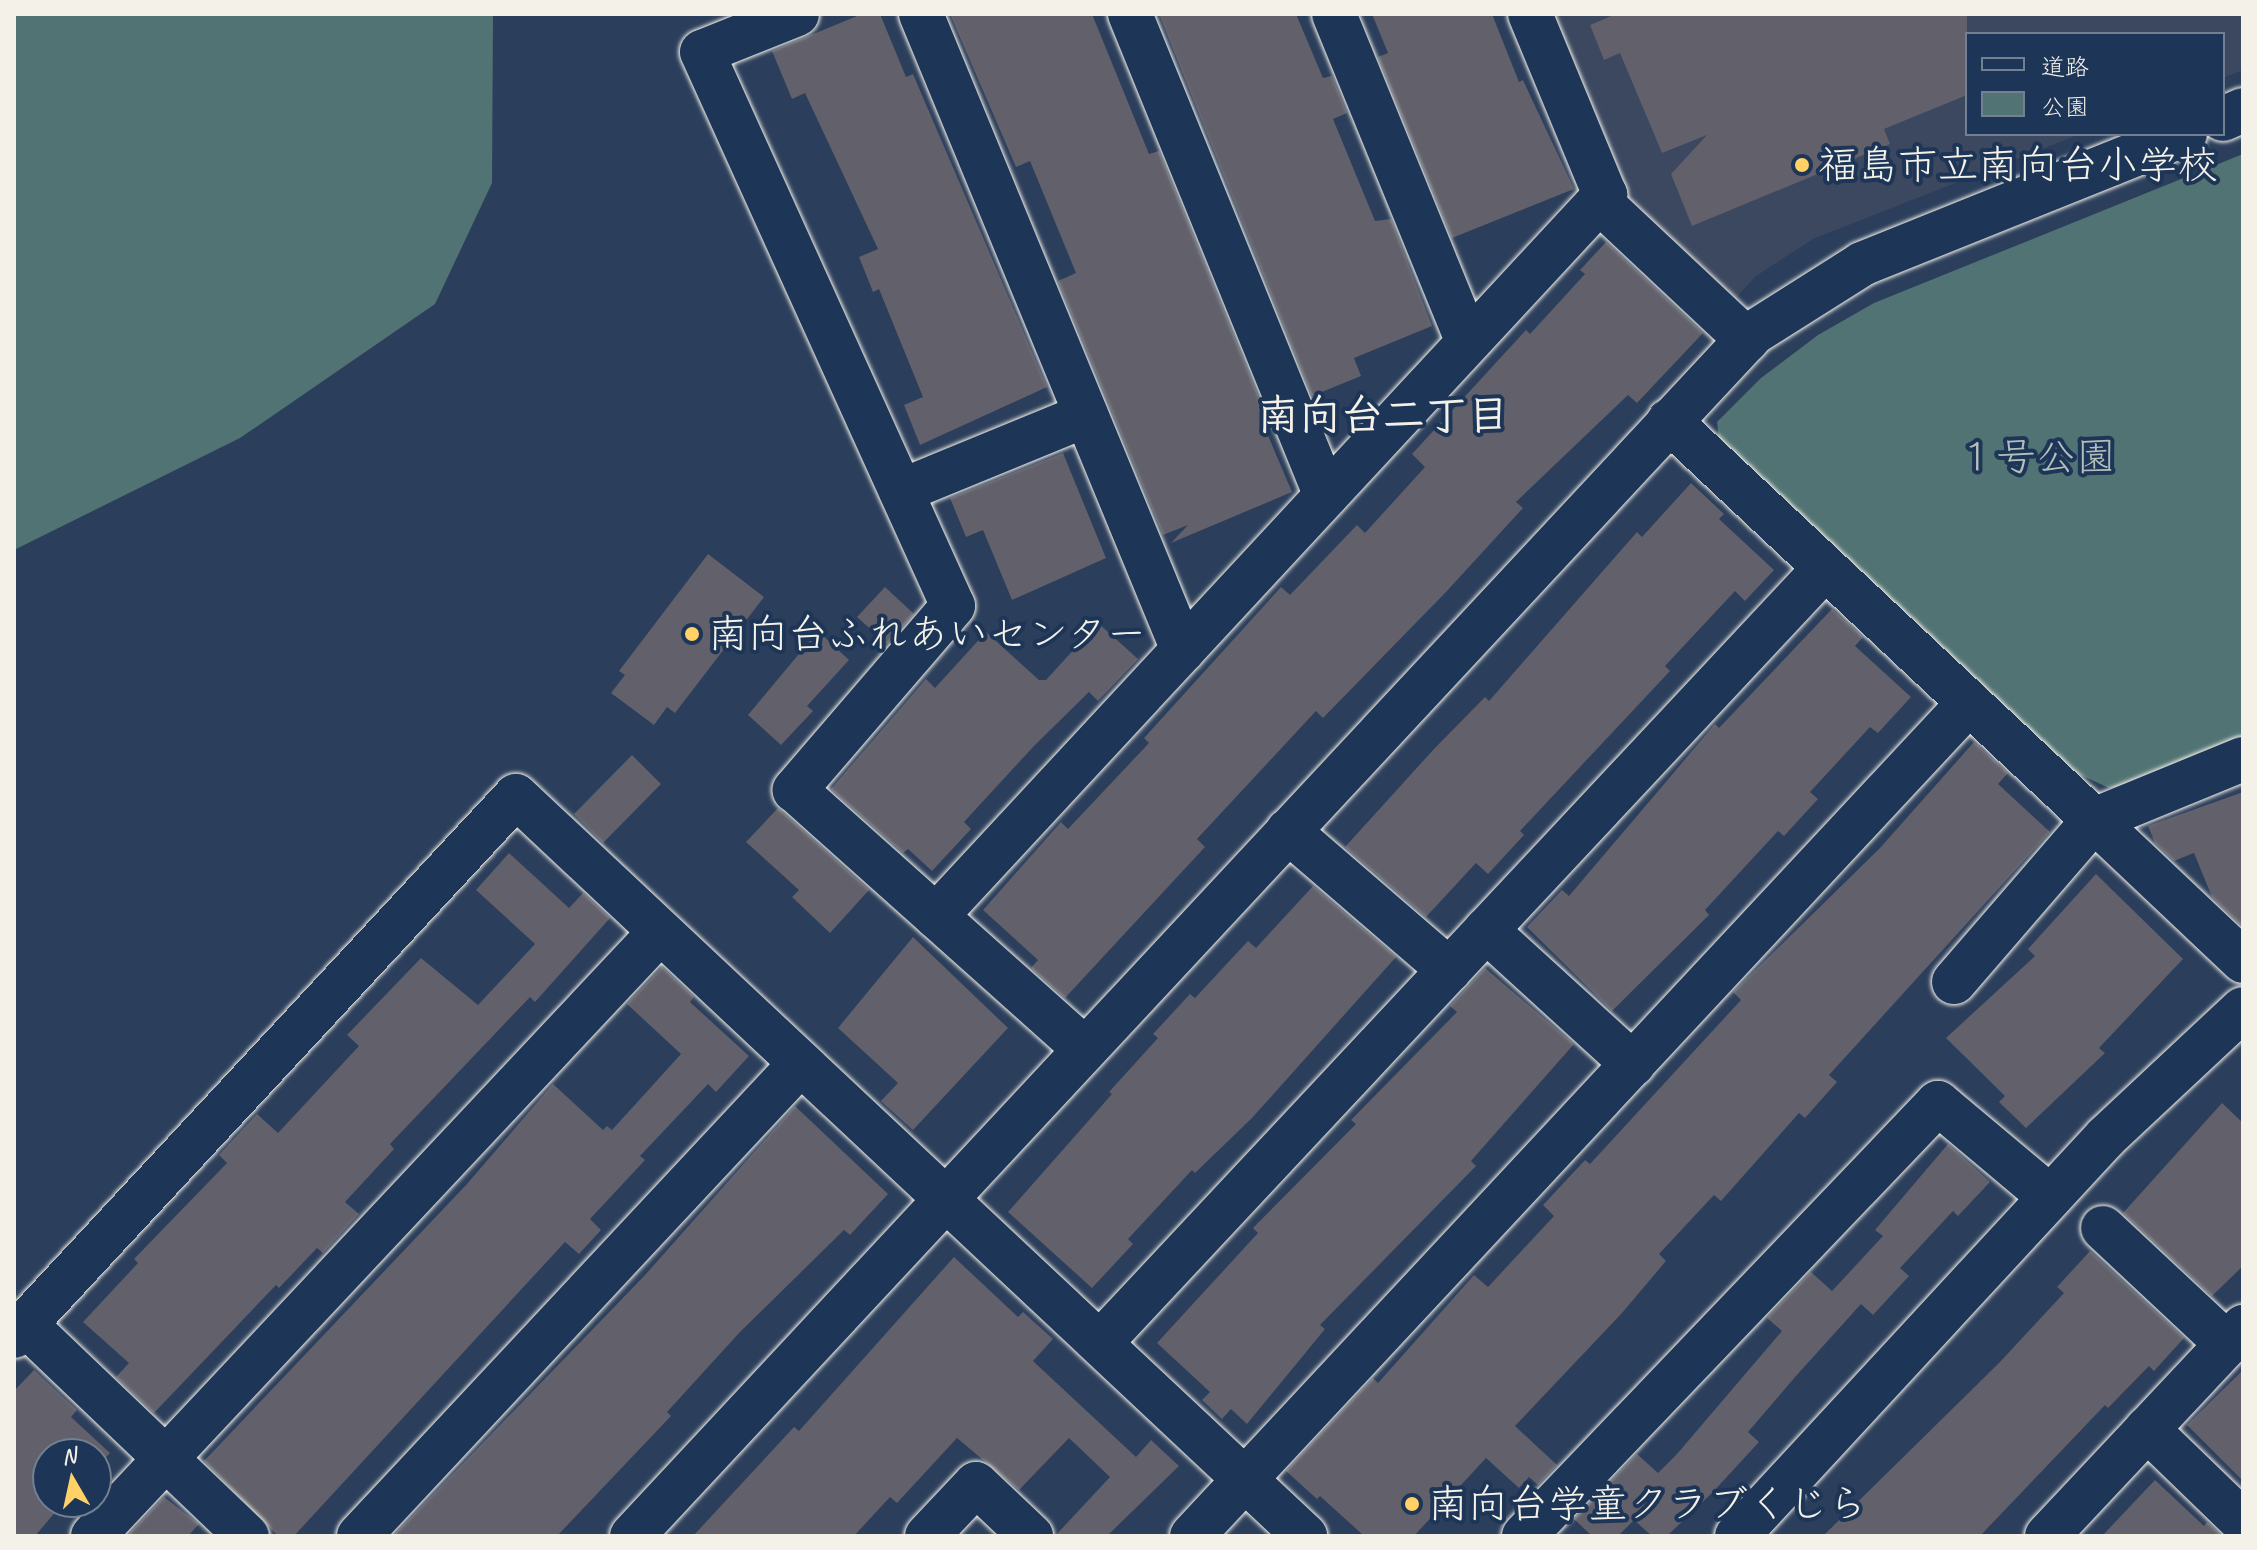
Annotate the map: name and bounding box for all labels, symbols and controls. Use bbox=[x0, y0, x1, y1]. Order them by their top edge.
legend bbox=[1965, 32, 2225, 136]
text: 道路 bbox=[2041, 52, 2089, 82]
text: 公園 bbox=[2041, 92, 2089, 122]
place label: 福島市立南向台小学校 bbox=[1818, 141, 2218, 189]
marker: 福島市立南向台小学校 bbox=[1793, 156, 1811, 174]
district label: 南向台二丁目 bbox=[1257, 391, 1509, 441]
park label: １号公園 bbox=[1956, 433, 2116, 481]
place label: 南向台ふれあいセンター bbox=[708, 610, 1148, 658]
marker: 南向台ふれあいセンター bbox=[683, 625, 701, 643]
north arrow bbox=[32, 1438, 112, 1518]
text: N bbox=[60, 1441, 77, 1471]
place label: 南向台学童クラブくじら bbox=[1428, 1480, 1868, 1528]
marker: 南向台学童クラブくじら bbox=[1403, 1495, 1421, 1513]

